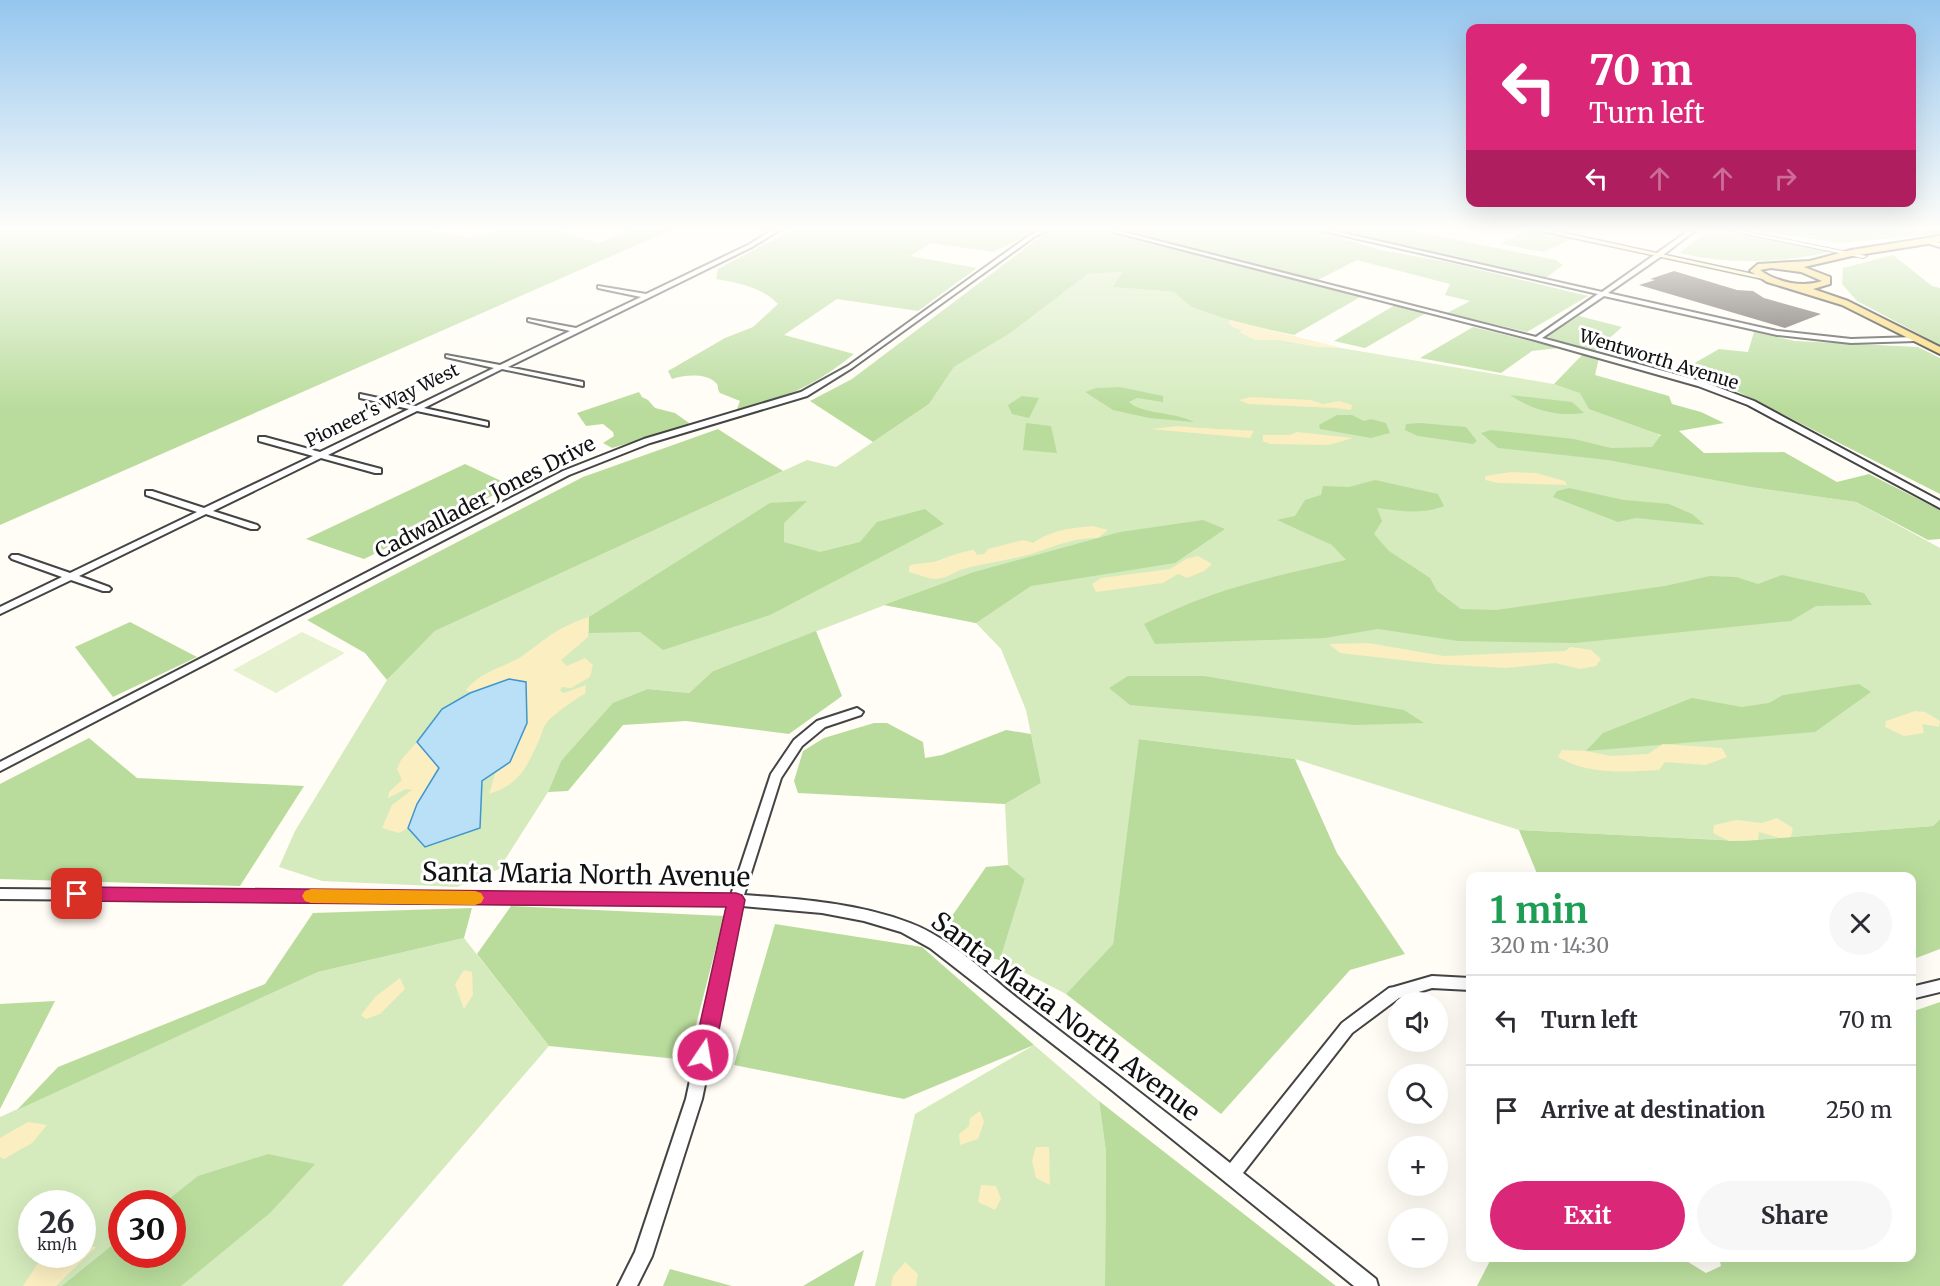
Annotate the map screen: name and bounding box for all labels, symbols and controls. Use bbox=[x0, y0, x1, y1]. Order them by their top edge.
text: 70 m bbox=[1589, 44, 1693, 96]
icon: left bbox=[1490, 48, 1568, 126]
text: Turn left bbox=[1589, 96, 1704, 130]
icon: left bbox=[1580, 162, 1613, 195]
icon: ahead bbox=[1643, 162, 1676, 195]
icon: ahead bbox=[1706, 162, 1739, 195]
icon: right bbox=[1769, 162, 1802, 195]
street label: Wentworth Avenue bbox=[1576, 324, 1741, 394]
street label: Pioneer's Way West bbox=[301, 358, 463, 452]
street label: Cadwallader Jones Drive bbox=[370, 430, 600, 564]
street label: Santa Maria North Avenue bbox=[422, 855, 750, 893]
pin bbox=[51, 868, 102, 919]
icon: arrive bbox=[60, 877, 93, 910]
text: 1 min bbox=[1490, 888, 1588, 933]
button: close bbox=[1829, 892, 1892, 955]
street label: Santa Maria North Avenue bbox=[925, 904, 1207, 1128]
text: 320 m · 14:30 bbox=[1490, 933, 1609, 958]
map controls bbox=[1388, 992, 1448, 1268]
button: sound bbox=[1388, 992, 1448, 1052]
icon: left bbox=[1490, 1004, 1523, 1037]
text: Turn left bbox=[1541, 1006, 1638, 1034]
text: 70 m bbox=[1839, 1006, 1892, 1034]
position arrow bbox=[671, 1023, 735, 1087]
button: search bbox=[1388, 1064, 1448, 1124]
icon: arrive bbox=[1490, 1094, 1523, 1127]
text: Arrive at destination bbox=[1541, 1096, 1765, 1124]
text: 250 m bbox=[1826, 1096, 1892, 1124]
button: + bbox=[1388, 1136, 1448, 1196]
button: Exit bbox=[1490, 1181, 1685, 1250]
button: Share bbox=[1697, 1181, 1892, 1250]
speed limit sign: 30 bbox=[108, 1190, 186, 1268]
text: 26 bbox=[39, 1203, 75, 1241]
button: − bbox=[1388, 1208, 1448, 1268]
text: km/h bbox=[37, 1235, 77, 1254]

